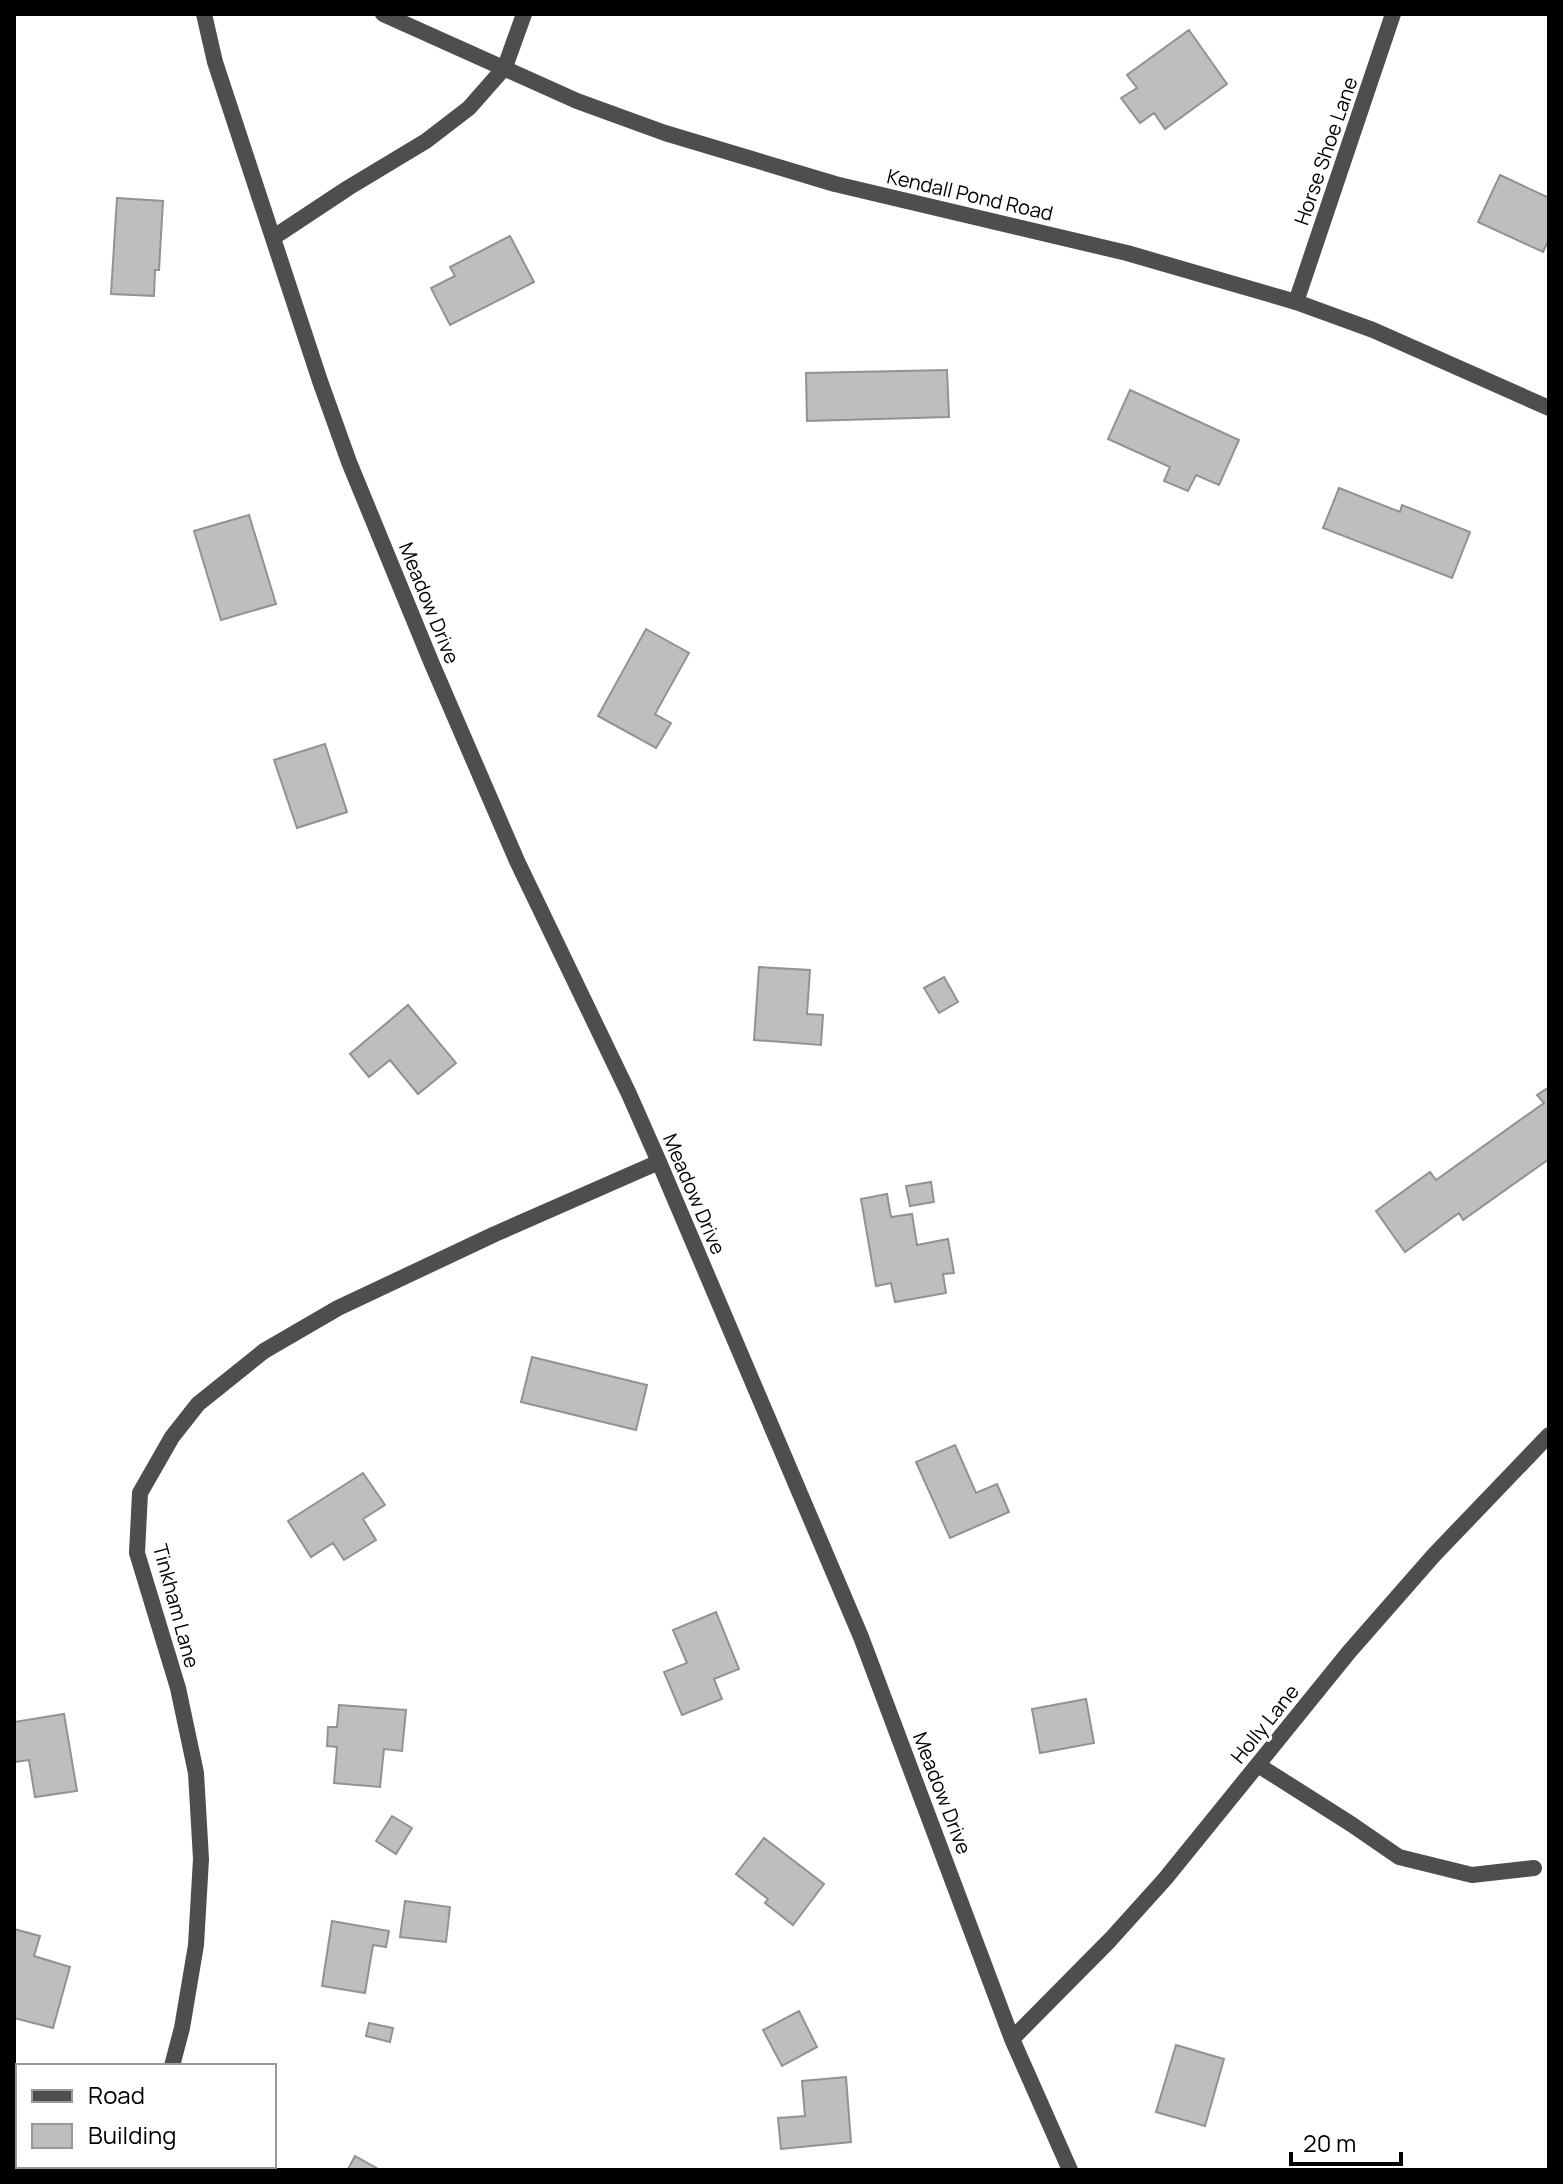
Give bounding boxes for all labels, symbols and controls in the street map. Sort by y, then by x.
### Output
street label: Horse Shoe Lane [1288,73,1364,229]
street label: Kendall Pond Road [885,162,1056,227]
street label: Meadow Drive [393,538,466,668]
street label: Meadow Drive [657,1129,732,1258]
street label: Tinkham Lane [147,1541,206,1671]
street label: Holly Lane [1224,1679,1305,1769]
street label: Meadow Drive [907,1728,978,1858]
legend [16,2064,276,2168]
text: Road [88,2078,145,2111]
scale bar [1291,2116,1401,2166]
text: Building [88,2118,176,2151]
text: 20 m [1303,2126,1356,2159]

